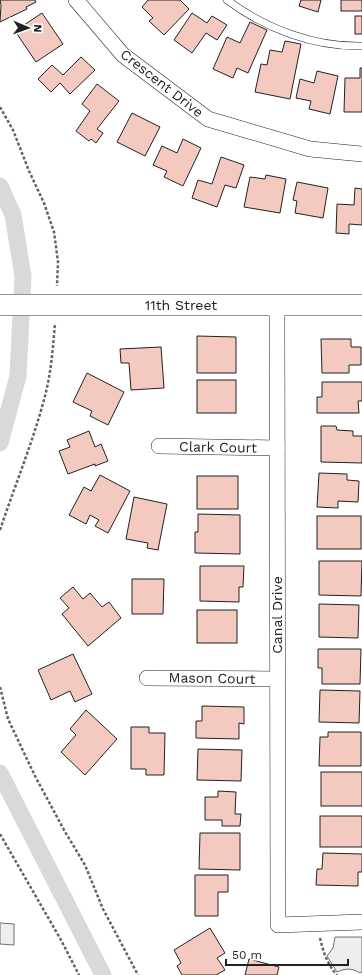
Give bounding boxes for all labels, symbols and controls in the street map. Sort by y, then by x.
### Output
north arrow [8,8,48,48]
text: N [31,24,44,33]
street label: Crescent Drive [117,46,207,120]
street label: 11th Street [145,297,217,313]
street label: Clark Court [179,438,257,456]
street label: Canal Drive [269,576,285,654]
street label: Mason Court [168,669,256,687]
scale bar [226,941,348,967]
text: 50 m [232,948,262,962]

